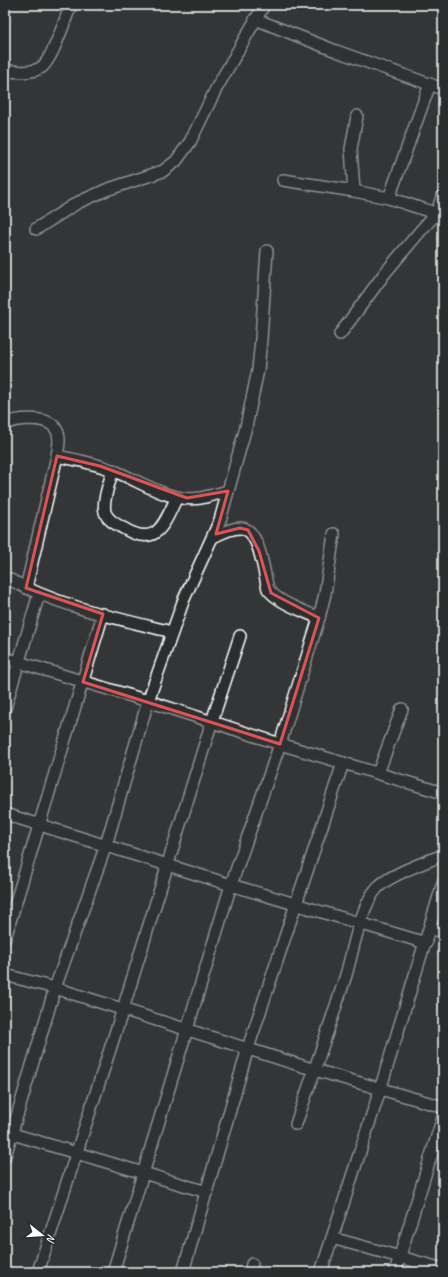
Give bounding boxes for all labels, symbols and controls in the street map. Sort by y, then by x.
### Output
north arrow [22,1215,62,1255]
text: N [43,1233,59,1245]

